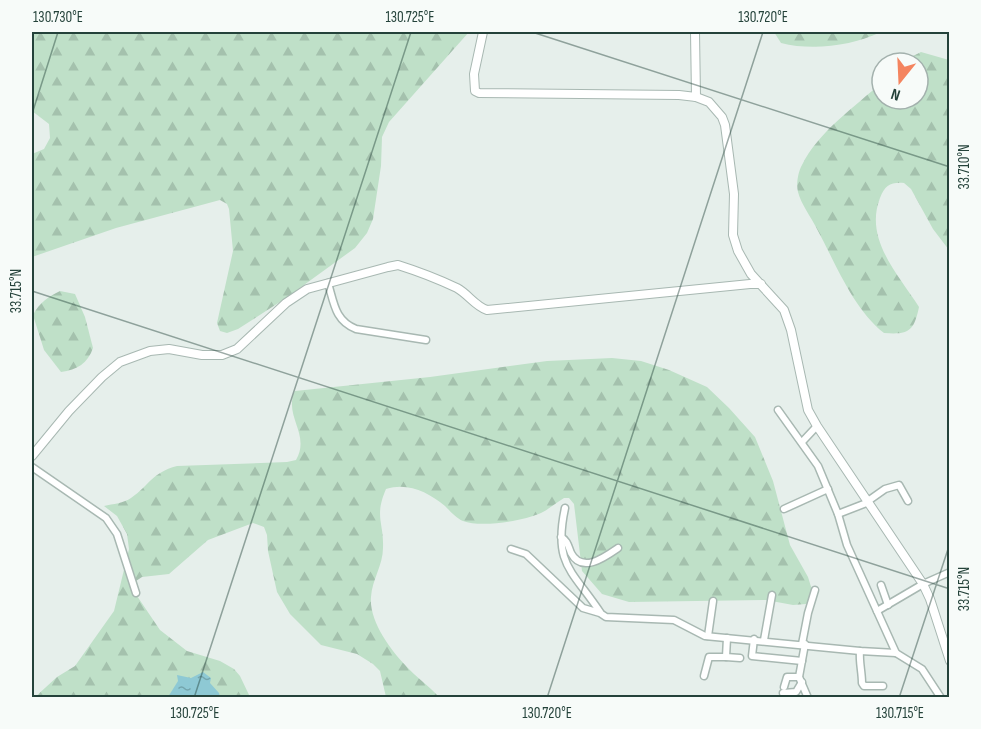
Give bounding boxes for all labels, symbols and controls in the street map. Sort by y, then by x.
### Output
text: 130.730°E [33,8,83,27]
text: 130.725°E [386,8,434,27]
text: 130.720°E [738,8,788,27]
north arrow [870,51,930,111]
text: N [889,83,903,104]
text: 33.710°N [955,144,974,190]
text: 33.715°N [7,269,26,313]
text: 33.715°N [955,567,974,611]
text: 130.725°E [171,704,219,723]
text: 130.720°E [522,704,572,723]
text: 130.715°E [876,704,924,723]

